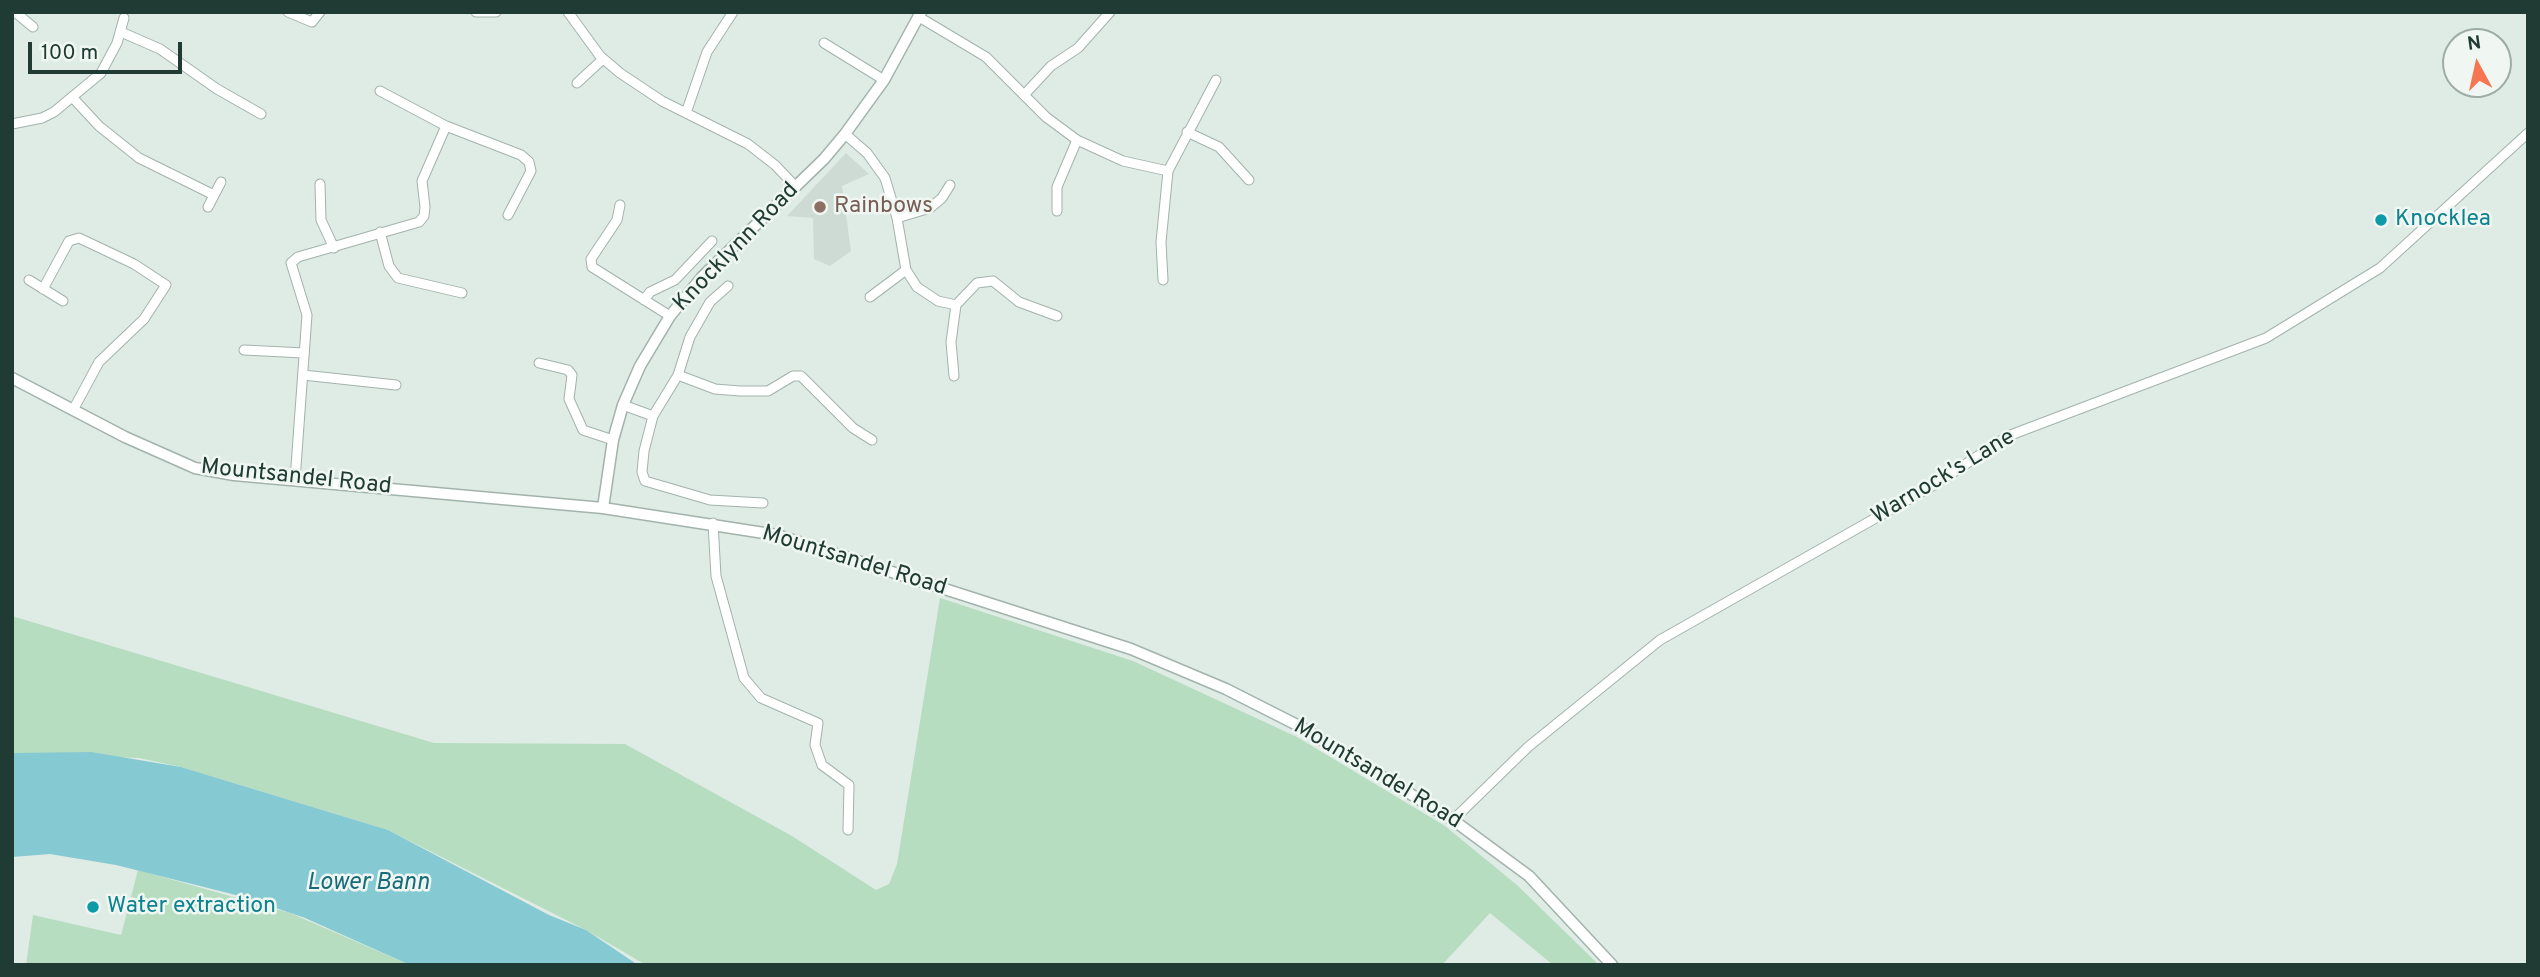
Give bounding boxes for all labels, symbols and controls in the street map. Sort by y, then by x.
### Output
scale bar [32,28,186,72]
north arrow [2442,28,2512,98]
text: N [2466,31,2483,57]
text: 100 m [41,40,98,67]
street label: Knocklynn Road [668,178,806,318]
place label: Rainbows [834,193,933,221]
marker: Rainbows [812,199,828,215]
place label: Knocklea [2395,206,2491,234]
marker: Knocklea [2373,212,2389,228]
street label: Warnock's Lane [1867,424,2021,532]
street label: Mountsandel Road [199,454,393,502]
street label: Mountsandel Road [758,521,950,603]
street label: Mountsandel Road [1288,714,1466,836]
water label: Lower Bann [307,870,429,898]
place label: Water extraction [107,893,276,921]
marker: Water extraction [85,899,101,915]

